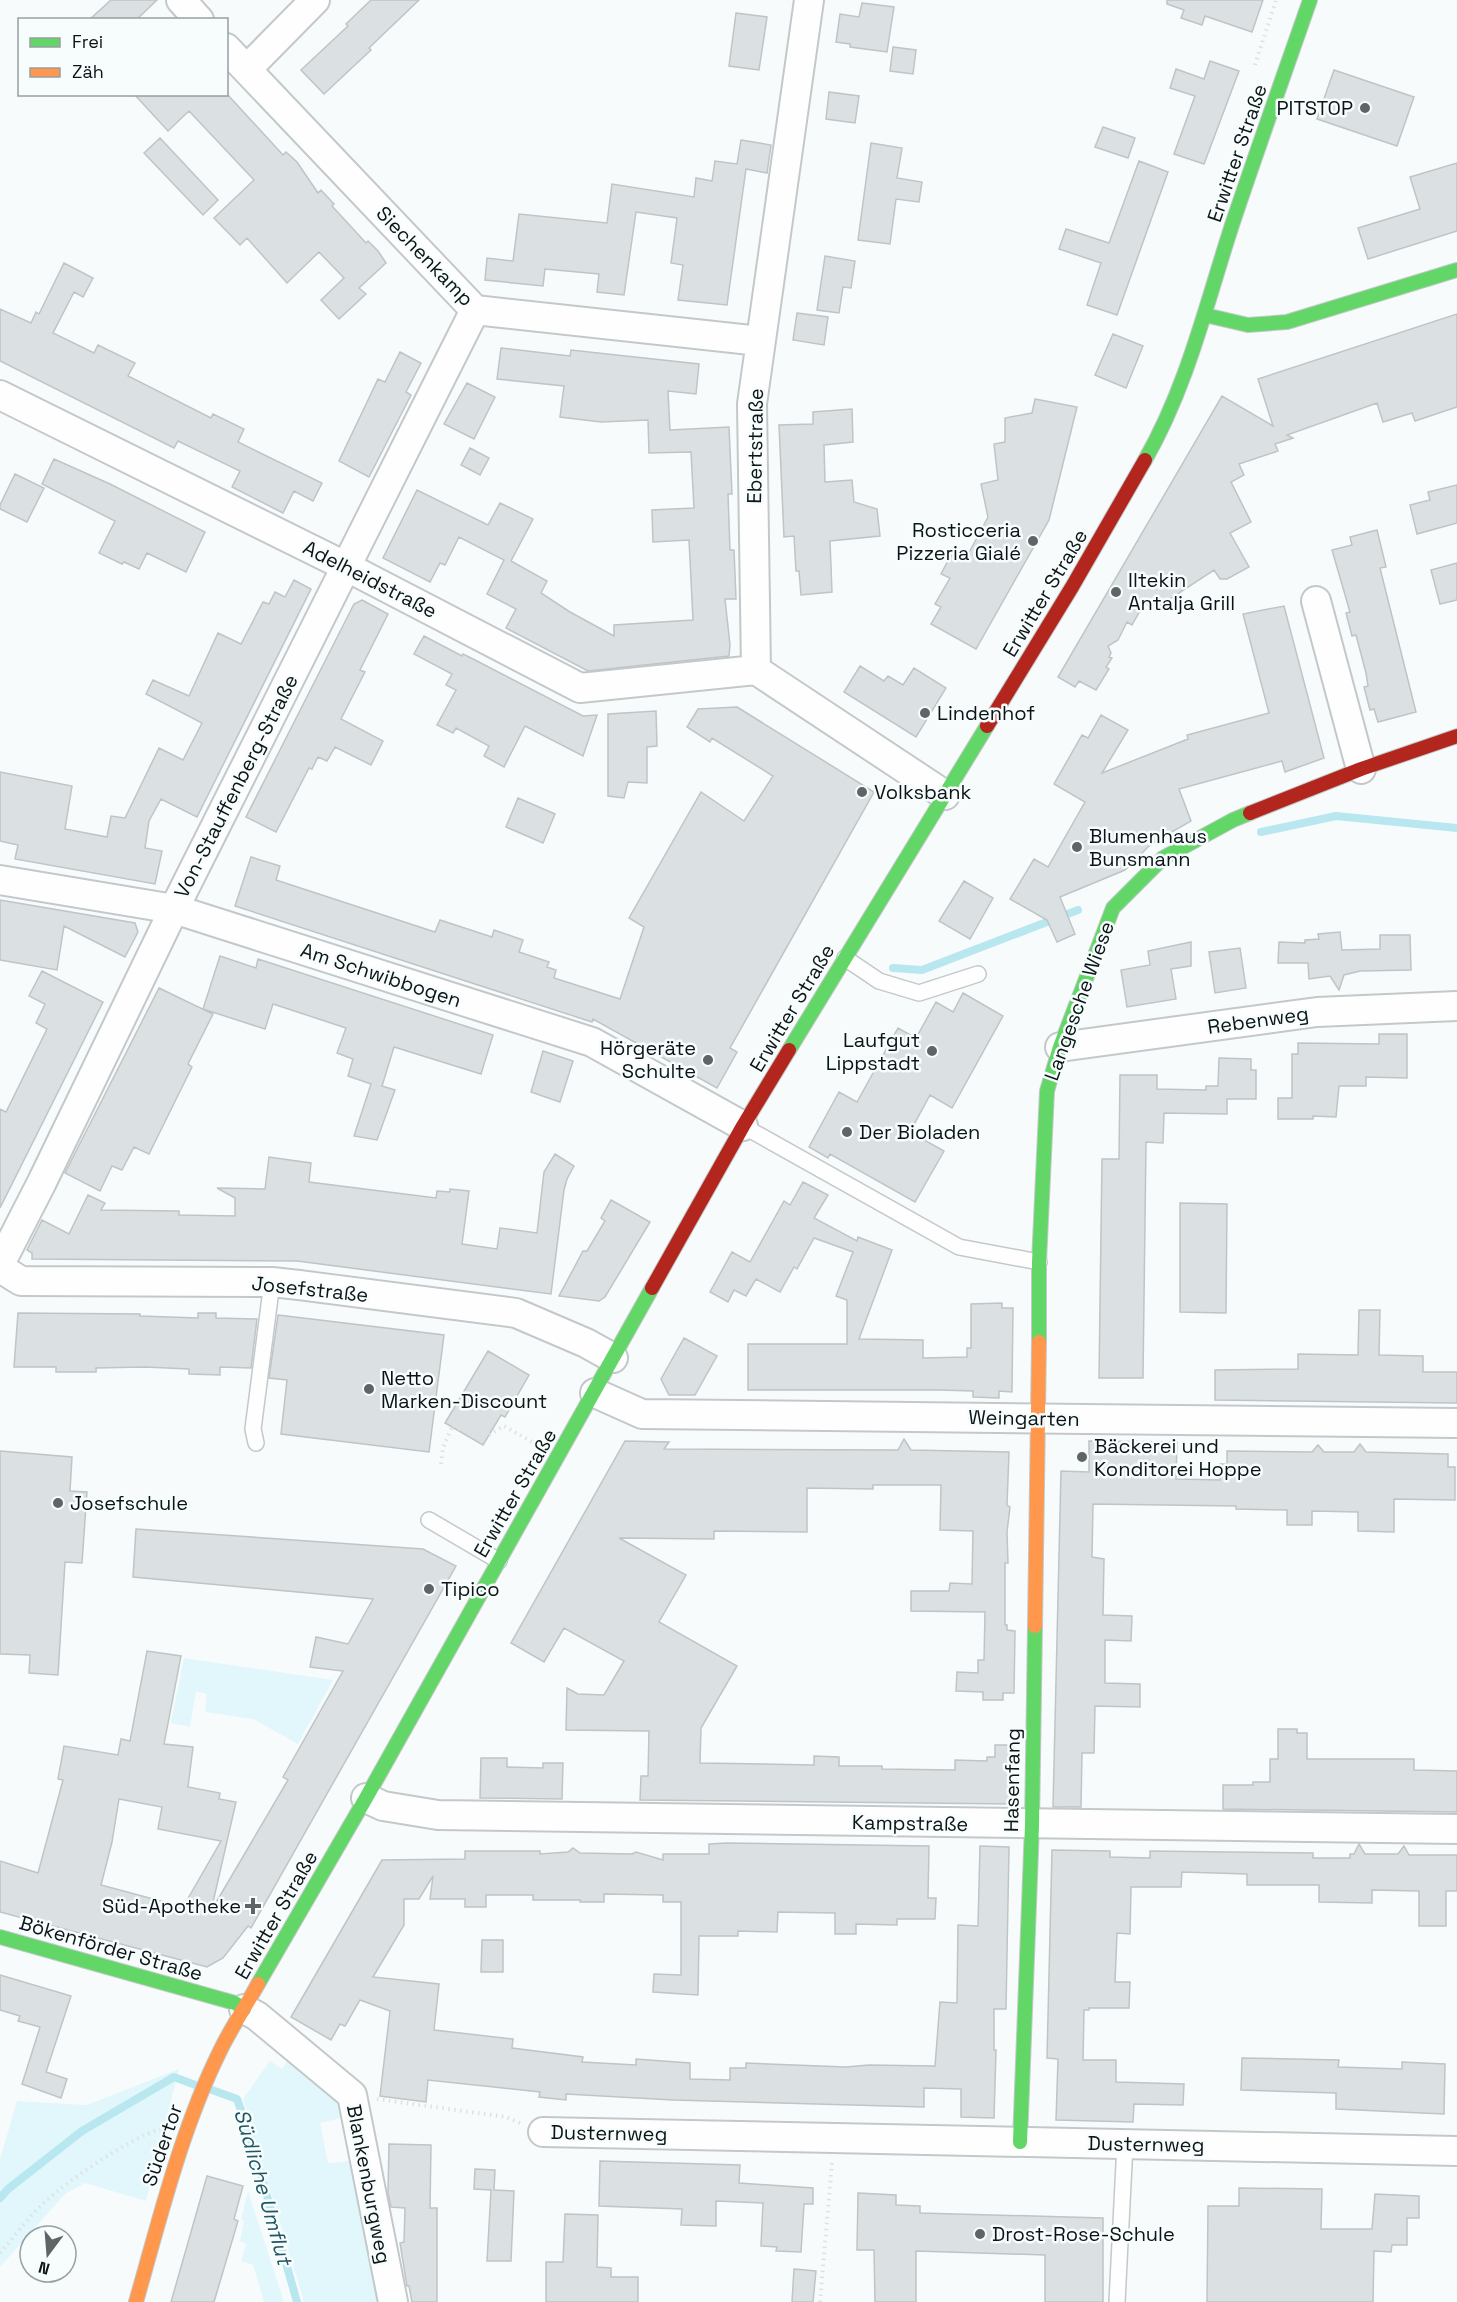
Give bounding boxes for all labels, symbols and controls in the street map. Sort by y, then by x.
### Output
legend [18,18,228,96]
text: Frei [72,30,103,53]
text: Zäh [72,60,104,83]
street label: Erwitter Straße [1201,80,1273,226]
place label: PITSTOP [1277,95,1353,121]
marker: PITSTOP [1358,101,1372,115]
street label: Siechenkamp [371,200,479,312]
street label: Ebertstraße [741,388,769,504]
place label: Rosticceria Pizzeria Gialé [896,517,1021,566]
street label: Erwitter Straße [997,524,1093,662]
street label: Adelheidstraße [299,534,441,624]
marker: Rosticceria Pizzeria Gialé [1026,534,1040,548]
place label: Iltekin Antalja Grill [1128,567,1235,616]
marker: Iltekin Antalja Grill [1109,585,1123,599]
street label: Von-Stauffenberg-Straße [168,670,304,902]
place label: Lindenhof [937,700,1035,726]
marker: Lindenhof [918,706,932,720]
place label: Volksbank [874,779,972,805]
marker: Volksbank [855,785,869,799]
place label: Blumenhaus Bunsmann [1089,823,1207,872]
marker: Blumenhaus Bunsmann [1070,840,1084,854]
street label: Langesche Wiese [1038,918,1120,1084]
street label: Am Schwibbogen [297,937,465,1013]
street label: Erwitter Straße [744,939,840,1077]
street label: Rebenweg [1206,1000,1310,1040]
place label: Laufgut Lippstadt [826,1027,920,1076]
place label: Hörgeräte Schulte [600,1035,696,1084]
marker: Laufgut Lippstadt [925,1044,939,1058]
marker: Hörgeräte Schulte [701,1053,715,1067]
place label: Der Bioladen [859,1119,980,1145]
marker: Der Bioladen [840,1125,854,1139]
street label: Josefstraße [250,1270,370,1308]
place label: Netto Marken-Discount [381,1365,547,1414]
marker: Netto Marken-Discount [362,1382,376,1396]
street label: Weingarten [968,1404,1080,1432]
street label: Erwitter Straße [468,1424,562,1562]
place label: Bäckerei und Konditorei Hoppe [1094,1433,1262,1482]
marker: Bäckerei und Konditorei Hoppe [1075,1450,1089,1464]
place label: Josefschule [70,1490,188,1516]
marker: Josefschule [51,1496,65,1510]
place label: Tipico [441,1576,500,1602]
marker: Tipico [422,1582,436,1596]
street label: Hasenfang [998,1728,1026,1832]
street label: Kampstraße [852,1809,968,1837]
street label: Erwitter Straße [229,1846,323,1984]
place label: Süd-Apotheke [102,1893,241,1919]
marker: Süd-Apotheke [246,1899,260,1913]
street label: Bökenförder Straße [16,1909,206,1987]
street label: Südertor [136,2100,188,2190]
street label: Blankenburgweg [341,2102,397,2266]
water label: Südliche Umflut [228,2106,299,2270]
street label: Dusternweg [550,2119,668,2147]
street label: Dusternweg [1087,2130,1205,2158]
place label: Drost-Rose-Schule [992,2221,1175,2247]
north arrow [18,2224,78,2284]
marker: Drost-Rose-Schule [973,2227,987,2241]
text: N [36,2256,52,2280]

